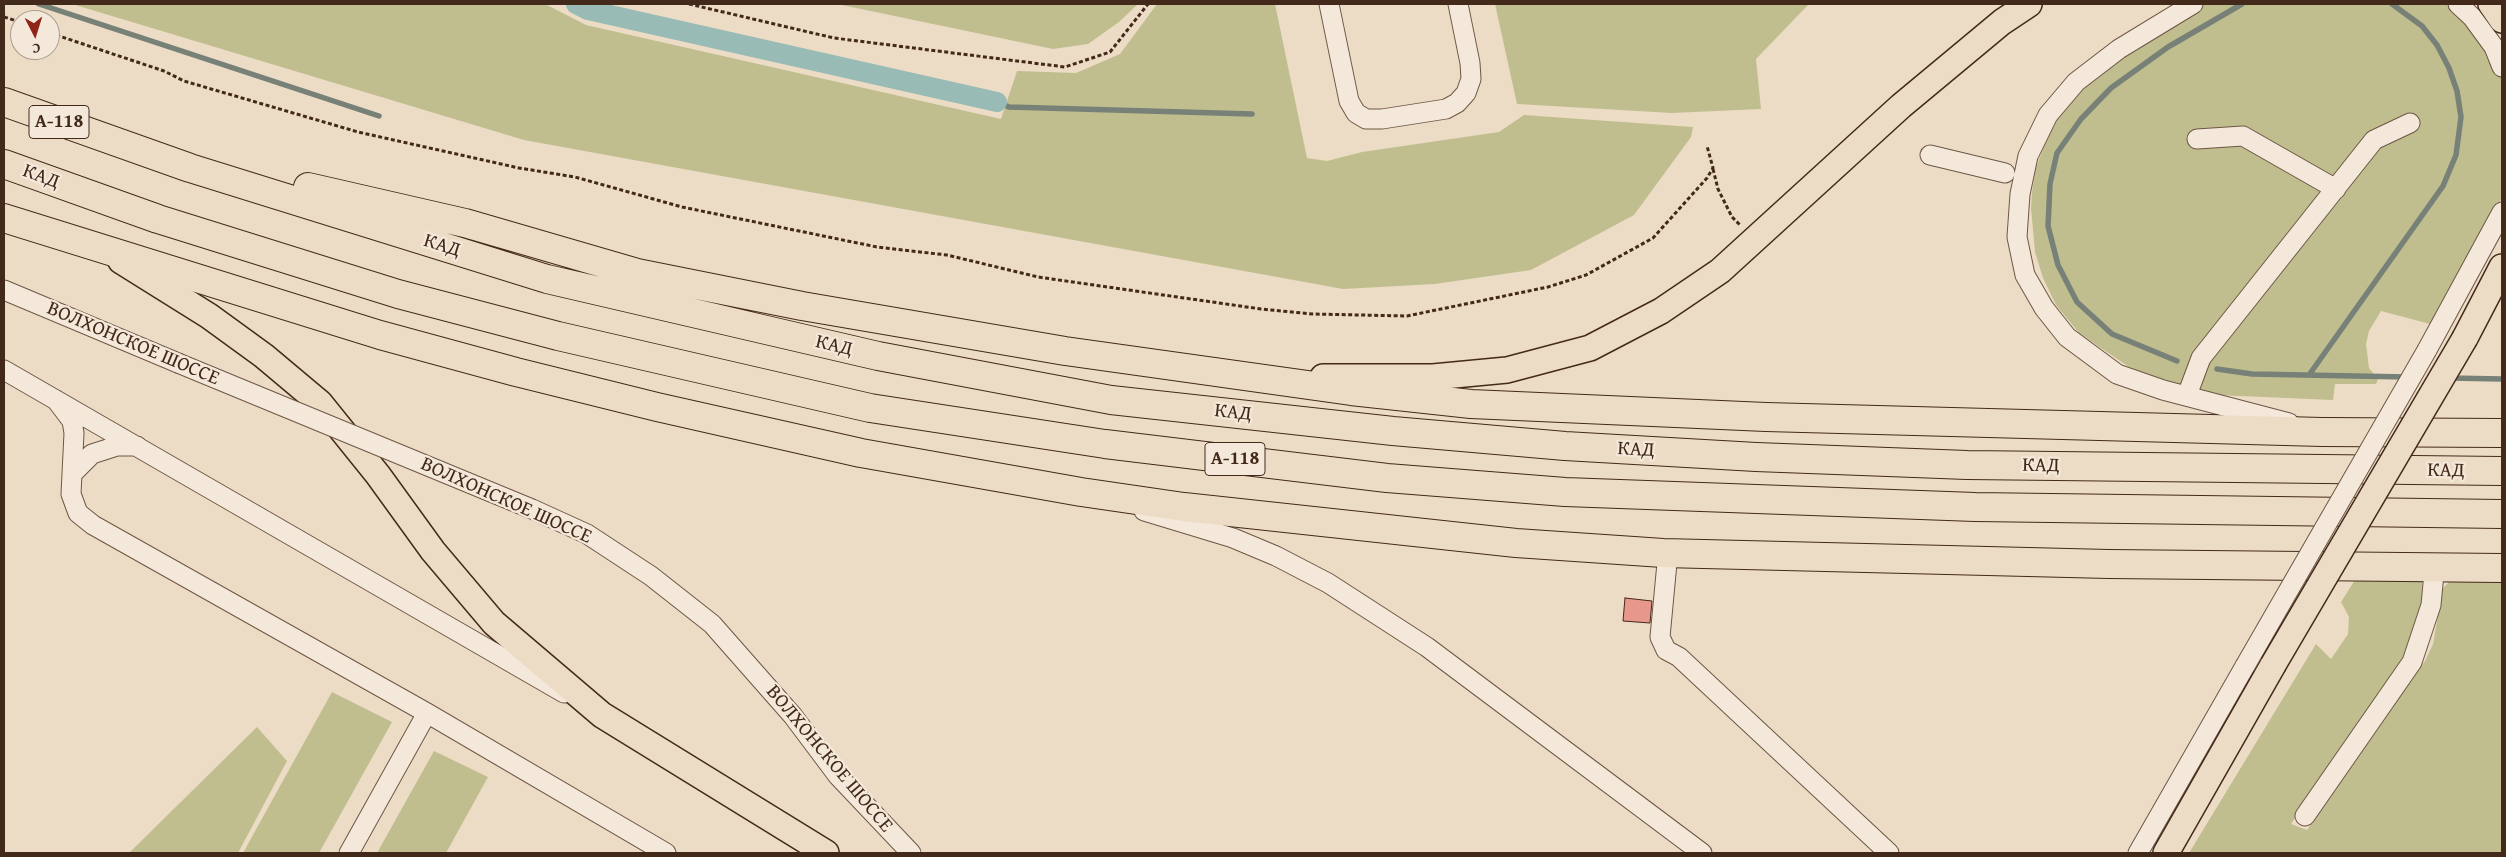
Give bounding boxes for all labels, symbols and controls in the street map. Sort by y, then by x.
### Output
north arrow [10,10,60,60]
text: С [31,39,41,59]
road number: А-118 [29,105,89,138]
street label: КАД [19,159,63,195]
street label: КАД [421,229,463,263]
street label: ВОЛХОНСКОЕ ШОССЕ [43,297,223,391]
street label: КАД [813,330,855,362]
street label: КАД [1213,399,1253,427]
street label: КАД [1617,437,1655,463]
road number: А-118 [1205,442,1265,476]
street label: ВОЛХОНСКОЕ ШОССЕ [417,453,595,549]
street label: КАД [2022,454,2060,478]
street label: КАД [2427,459,2465,483]
street label: ВОЛХОНСКОЕ ШОССЕ [760,681,898,837]

